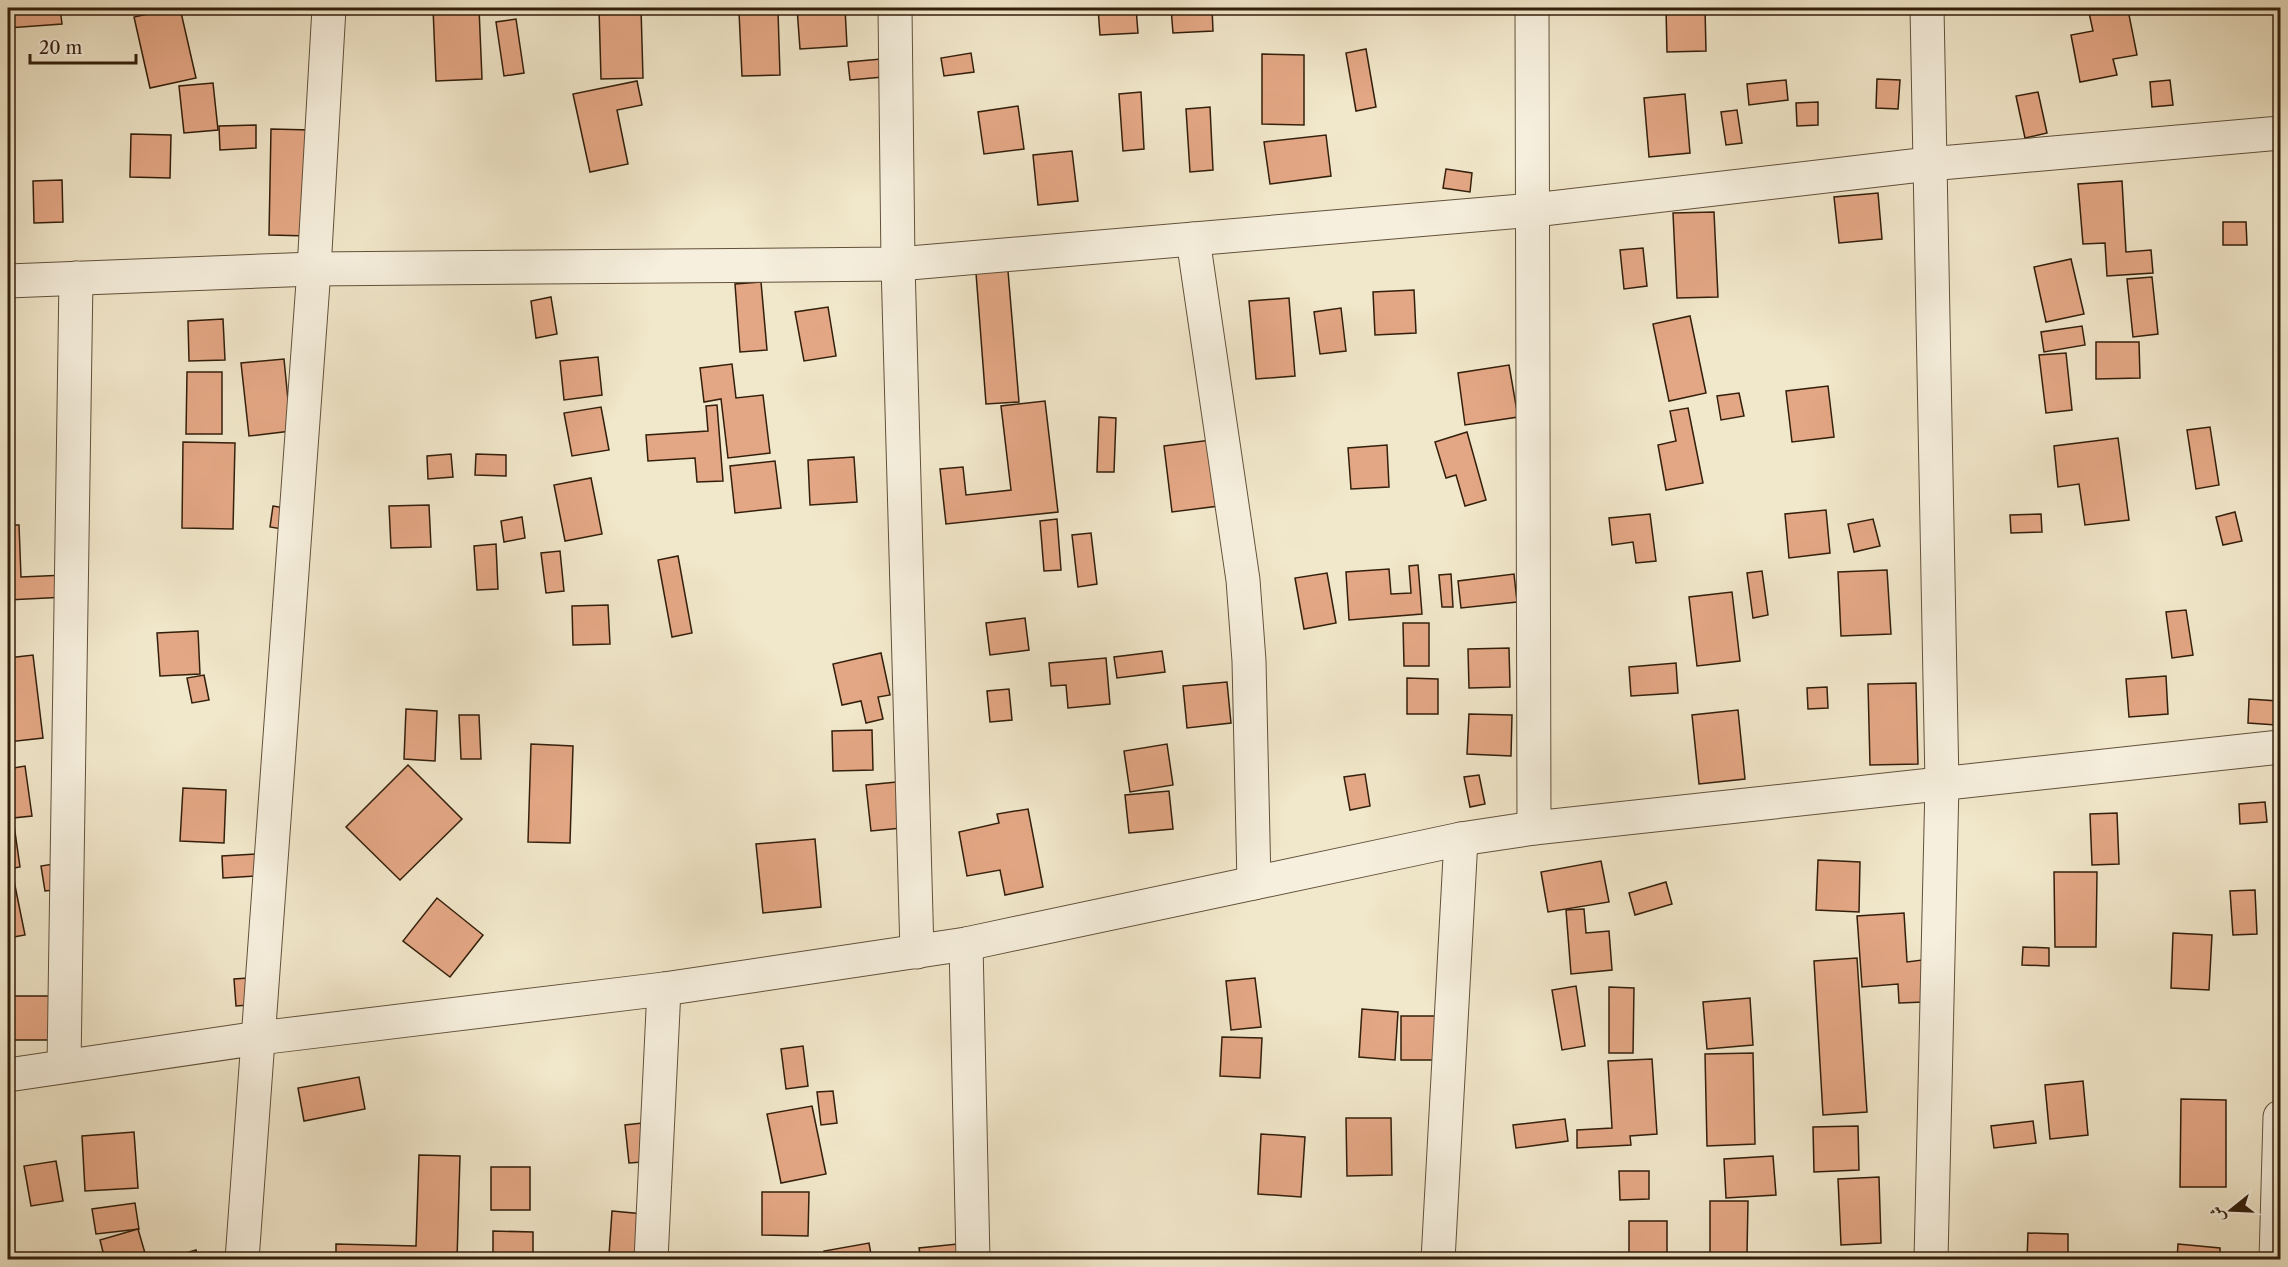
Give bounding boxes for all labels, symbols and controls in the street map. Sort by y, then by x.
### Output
scale bar [30,27,136,65]
text: 20 m [39,37,83,59]
north arrow [2201,1180,2261,1240]
text: ش [2205,1204,2229,1225]

